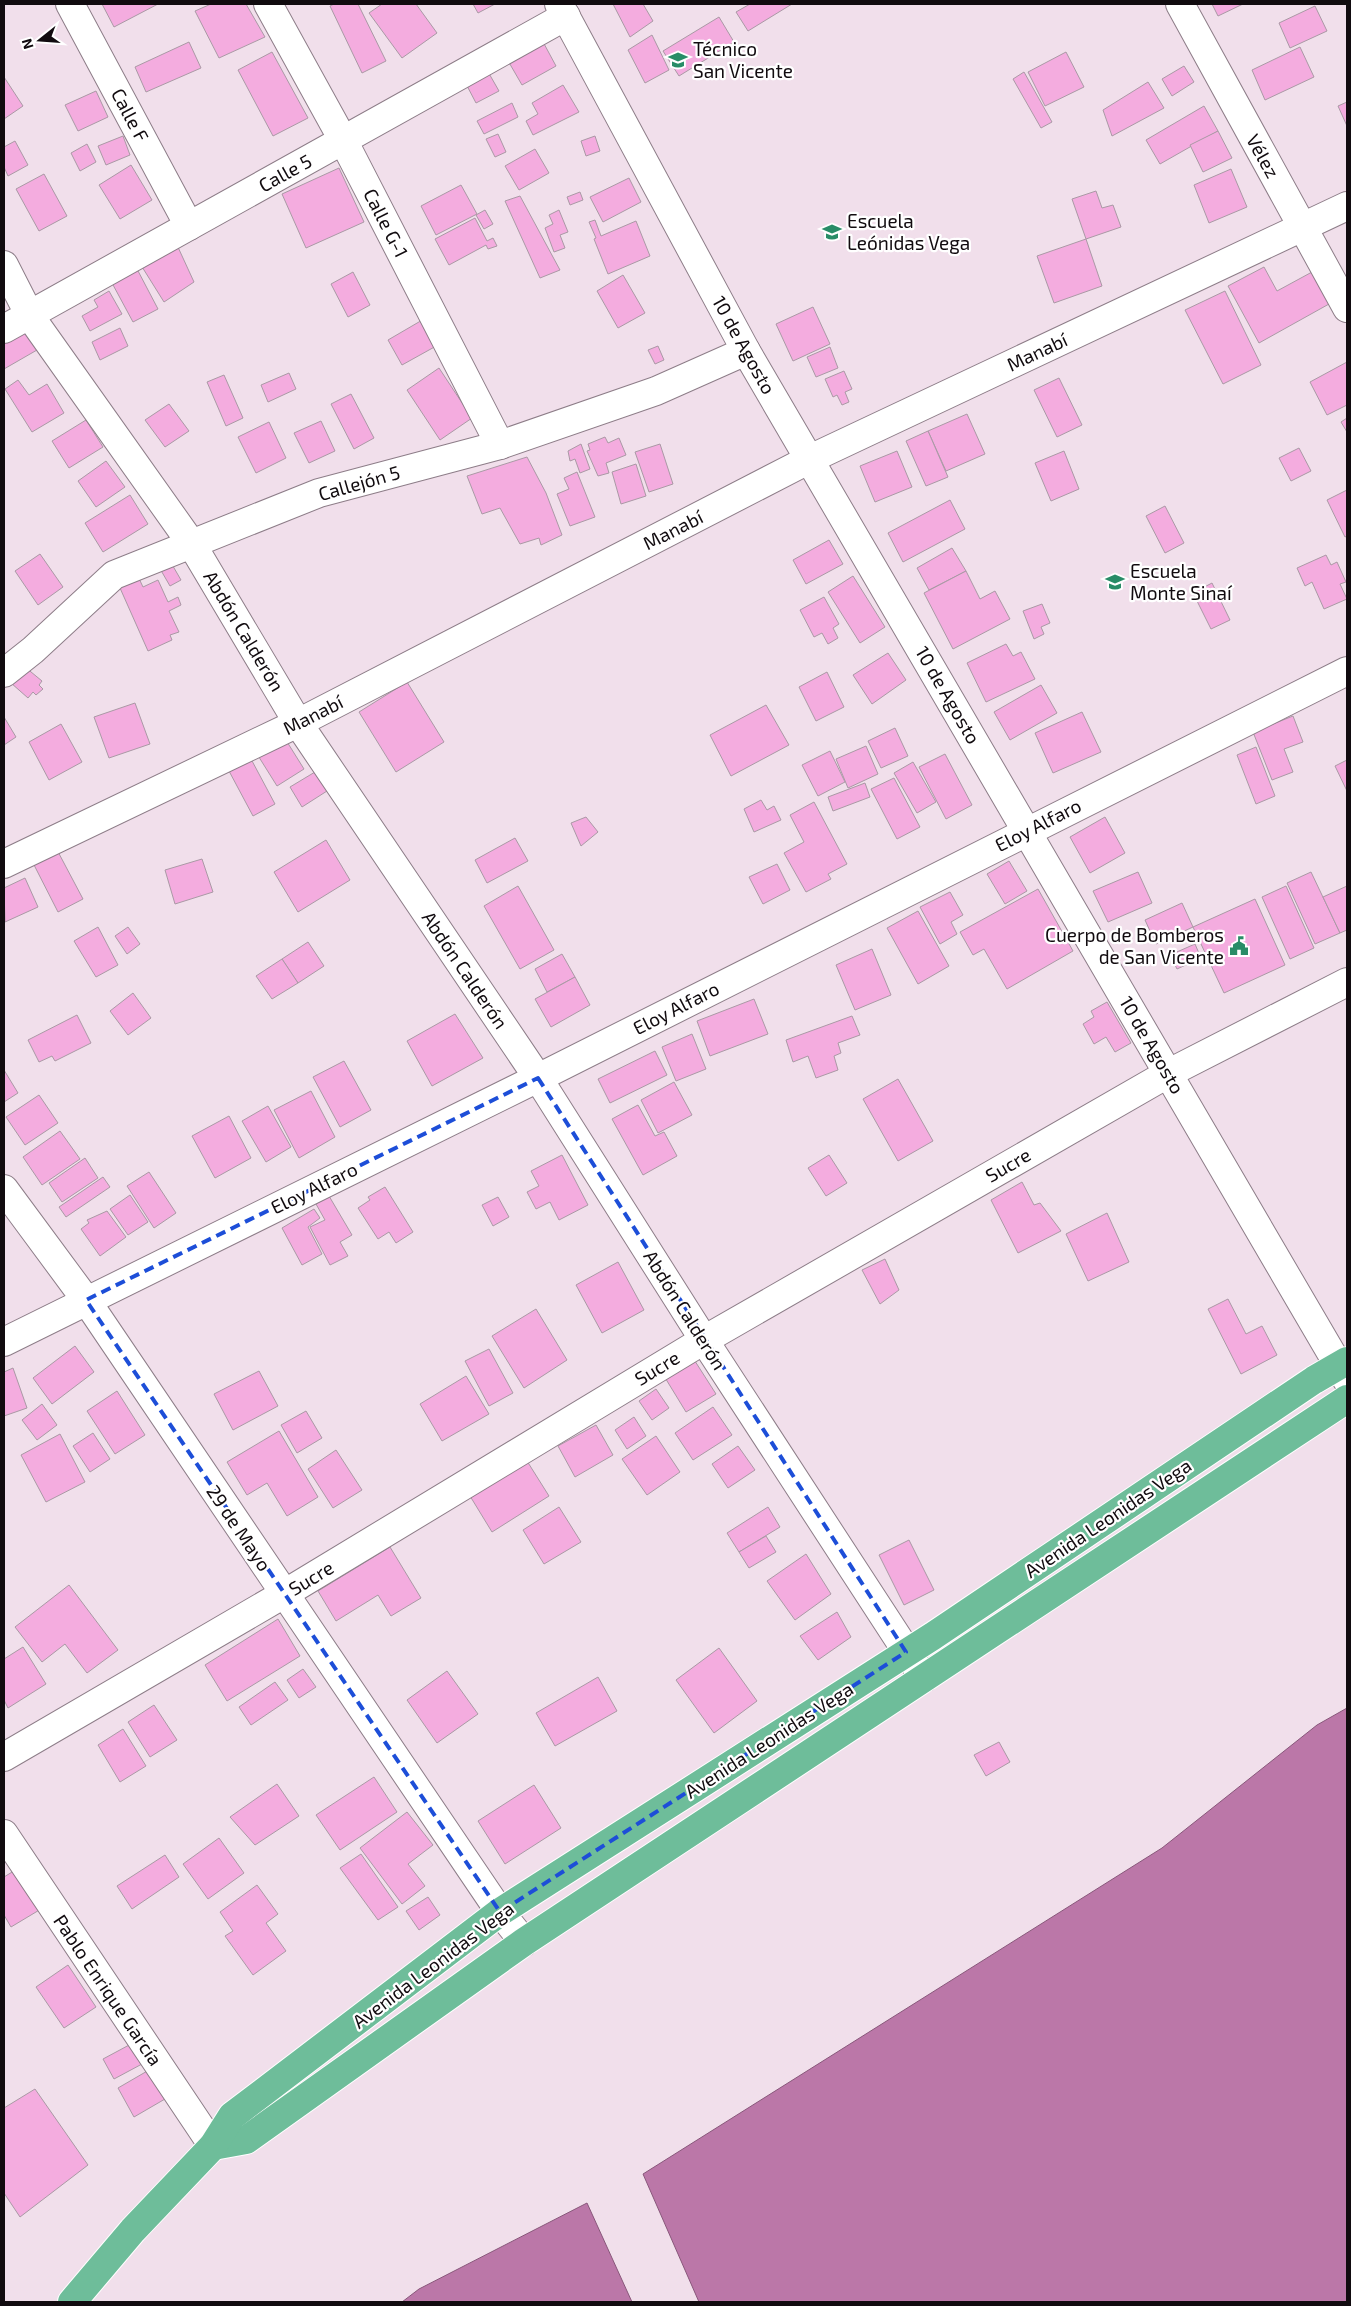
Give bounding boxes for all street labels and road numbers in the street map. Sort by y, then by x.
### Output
street label: Calle F [107,84,154,145]
street label: Vélez [1242,130,1285,182]
street label: Calle 5 [254,149,315,196]
street label: Calle G-1 [359,184,414,261]
street label: 10 de Agosto [708,292,781,398]
street label: Manabí [1003,327,1072,376]
street label: Callejón 5 [315,460,402,505]
street label: Manabí [639,504,708,554]
street label: Abdón Calderón [199,566,290,695]
street label: 10 de Agosto [911,642,986,748]
street label: Manabí [279,689,348,739]
street label: Eloy Alfaro [991,793,1085,856]
street label: Abdón Calderón [418,907,513,1033]
street label: Eloy Alfaro [629,976,723,1039]
street label: 10 de Agosto [1115,992,1190,1098]
street label: Sucre [981,1143,1034,1187]
street label: Eloy Alfaro [267,1157,361,1218]
street label: Abdón Calderón [639,1246,731,1374]
street label: Sucre [630,1345,683,1390]
street label: Avenida Leonidas Vega [1020,1453,1195,1582]
street label: 29 de Mayo [202,1480,277,1575]
street label: Sucre [284,1555,337,1600]
street label: Avenida Leonidas Vega [680,1677,857,1803]
street label: Avenida Leonidas Vega [347,1896,518,2033]
street label: Pablo Enrique García [49,1910,168,2070]

